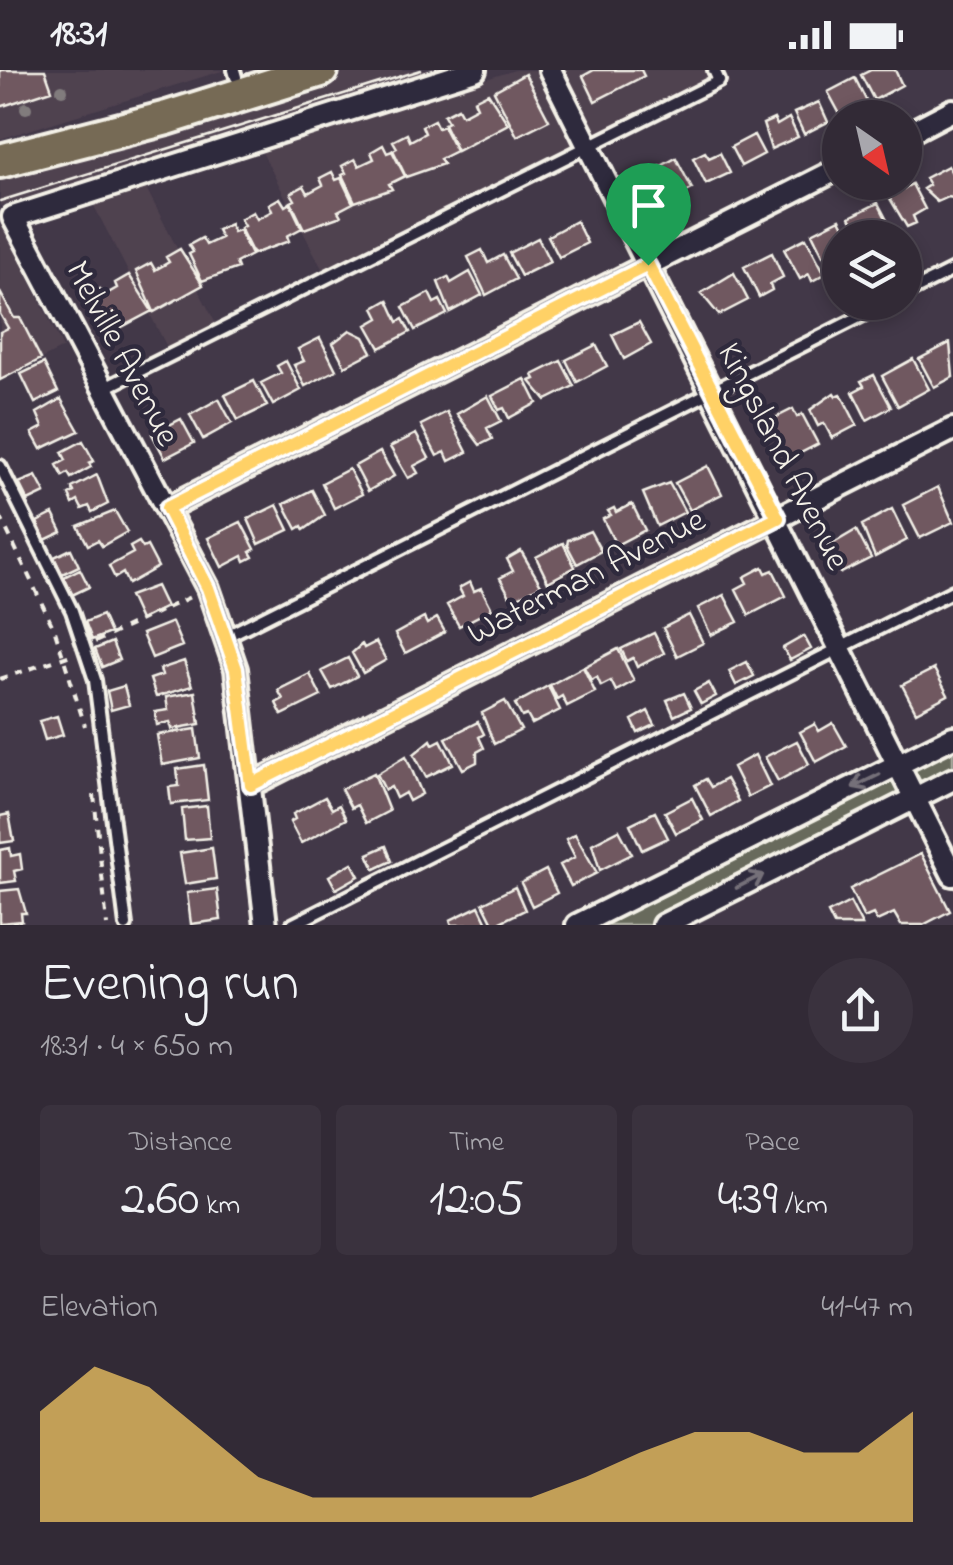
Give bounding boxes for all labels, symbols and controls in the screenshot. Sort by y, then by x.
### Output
text: 18:31 [50,7,107,63]
north arrow [822,100,922,200]
map controls [822,100,922,320]
pin [606,163,691,266]
icon: arrive [621,178,676,233]
button: layers [822,220,922,320]
street label: Melville Avenue [51,252,191,456]
street label: Kingsland Avenue [703,334,861,580]
street label: Waterman Avenue [459,496,715,660]
one-way arrow [852,772,881,791]
one-way arrow [734,871,764,890]
text: Evening run [40,946,299,1026]
button: share [808,958,913,1063]
text: 18:31 · 4 × 650 m [40,1024,233,1071]
text: Distance [129,1123,232,1164]
text: Time [449,1123,504,1164]
text: Pace [745,1123,800,1164]
text: 2.60 [121,1164,199,1237]
text: 12:05 [429,1164,524,1237]
text: 4:39 [717,1164,778,1237]
text: km [199,1186,240,1227]
text: /km [778,1186,828,1227]
text: Elevation [40,1285,158,1332]
text: 41–47 m [821,1285,913,1332]

